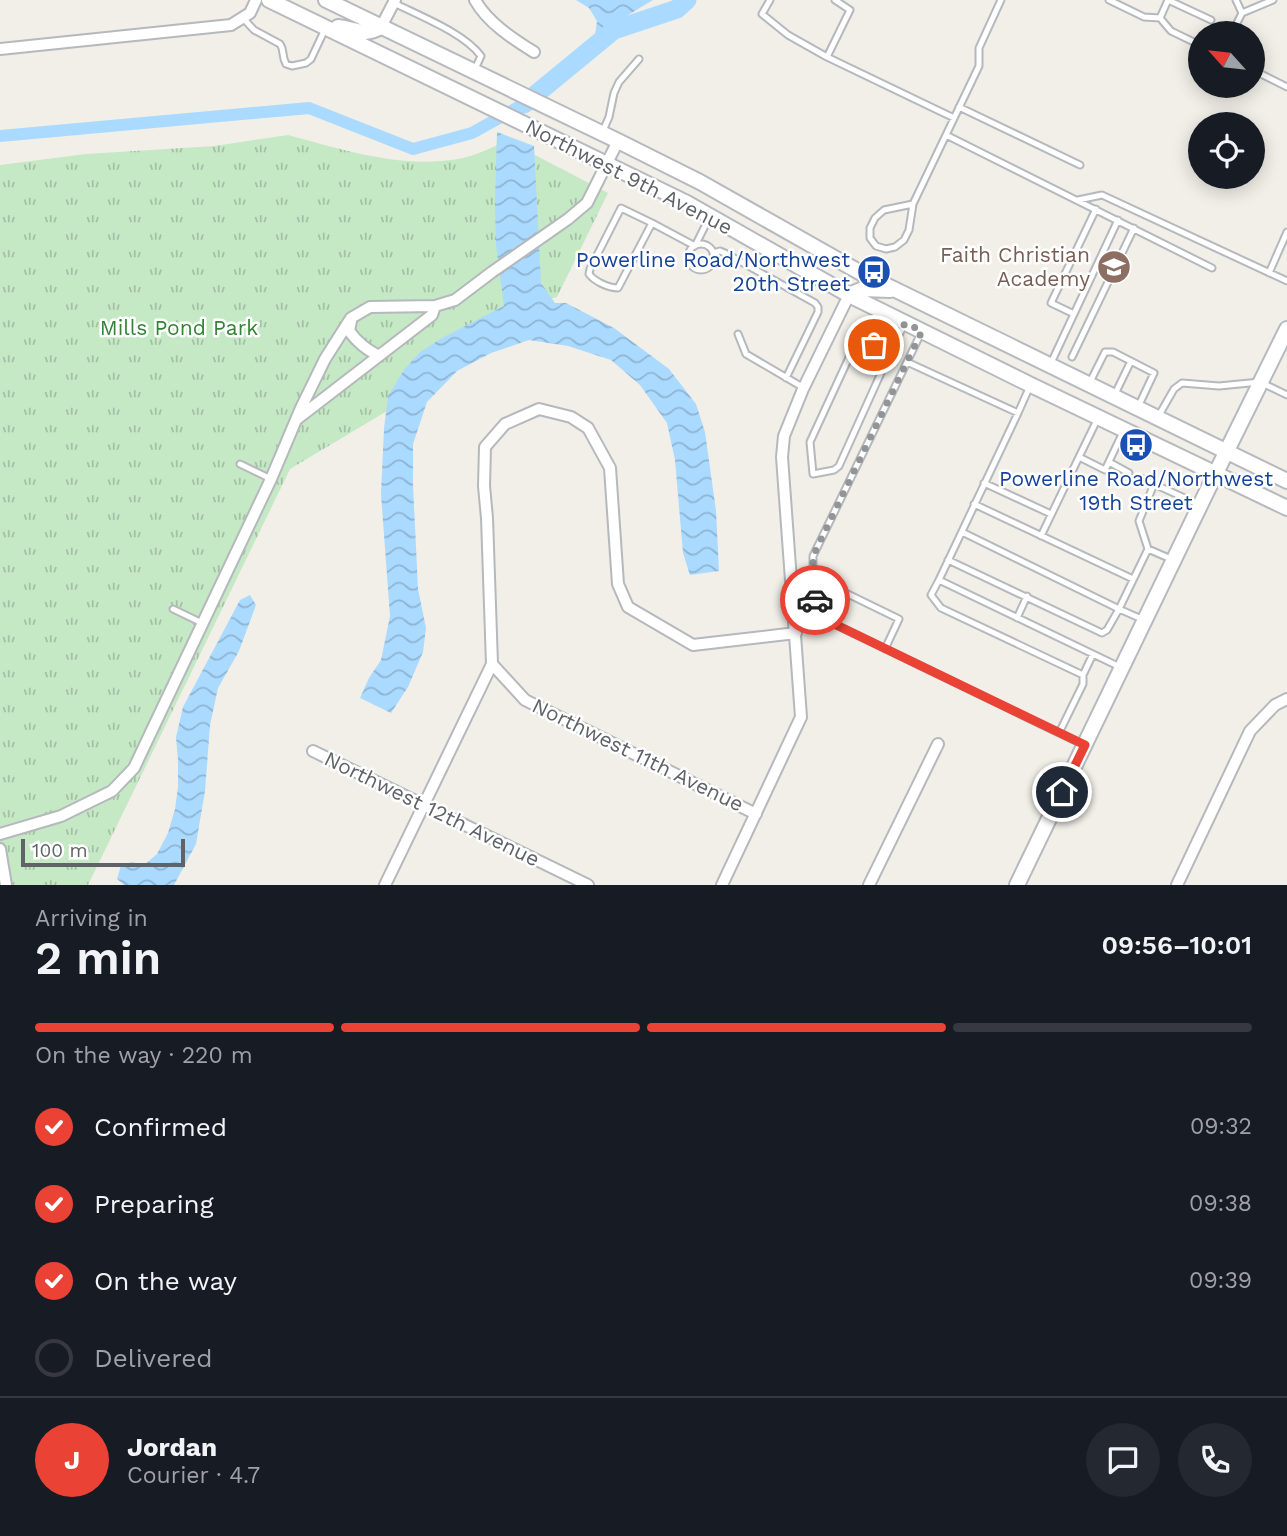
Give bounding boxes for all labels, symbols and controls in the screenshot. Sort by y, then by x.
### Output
north arrow [1188,21,1265,98]
map controls [1188,21,1265,189]
button: locate [1188,112,1265,189]
street label: Northwest 9th Avenue [521,113,737,240]
place label: Faith Christian Academy [940,242,1090,291]
place label: Powerline Road/Northwest 20th Street [576,247,850,296]
school or university icon: Faith Christian Academy [1095,248,1133,286]
bus stop icon: Powerline Road/Northwest 20th Street [855,253,893,291]
park label: Mills Pond Park [100,315,258,340]
pin [844,315,904,375]
icon: bag [855,326,893,364]
bus stop icon: Powerline Road/Northwest 19th Street [1117,426,1155,464]
place label: Powerline Road/Northwest 19th Street [999,466,1273,515]
courier [780,565,850,635]
icon: car [796,581,834,619]
street label: Northwest 11th Avenue [528,692,748,817]
street label: Northwest 12th Avenue [321,746,544,872]
pin [1032,762,1092,822]
icon: home [1043,773,1081,811]
scale bar [21,836,186,868]
text: 100 m [32,839,88,862]
text: Arriving in [35,905,148,932]
text: 09:56–10:01 [1101,930,1252,960]
text: 2 min [35,931,161,985]
text: On the way · 220 m [35,1042,253,1069]
icon: check [35,1108,73,1146]
text: Confirmed [94,1112,227,1142]
text: 09:32 [1190,1113,1252,1140]
icon: check [35,1185,73,1223]
text: Preparing [94,1189,214,1219]
text: 09:38 [1189,1190,1252,1217]
icon: check [35,1262,73,1300]
text: On the way [94,1266,237,1296]
text: 09:39 [1189,1267,1252,1294]
text: Delivered [94,1343,213,1373]
button: chat [1086,1423,1160,1497]
button: phone [1178,1423,1252,1497]
text: Jordan [127,1432,217,1462]
text: J [64,1445,80,1475]
text: Courier · 4.7 [127,1462,260,1489]

